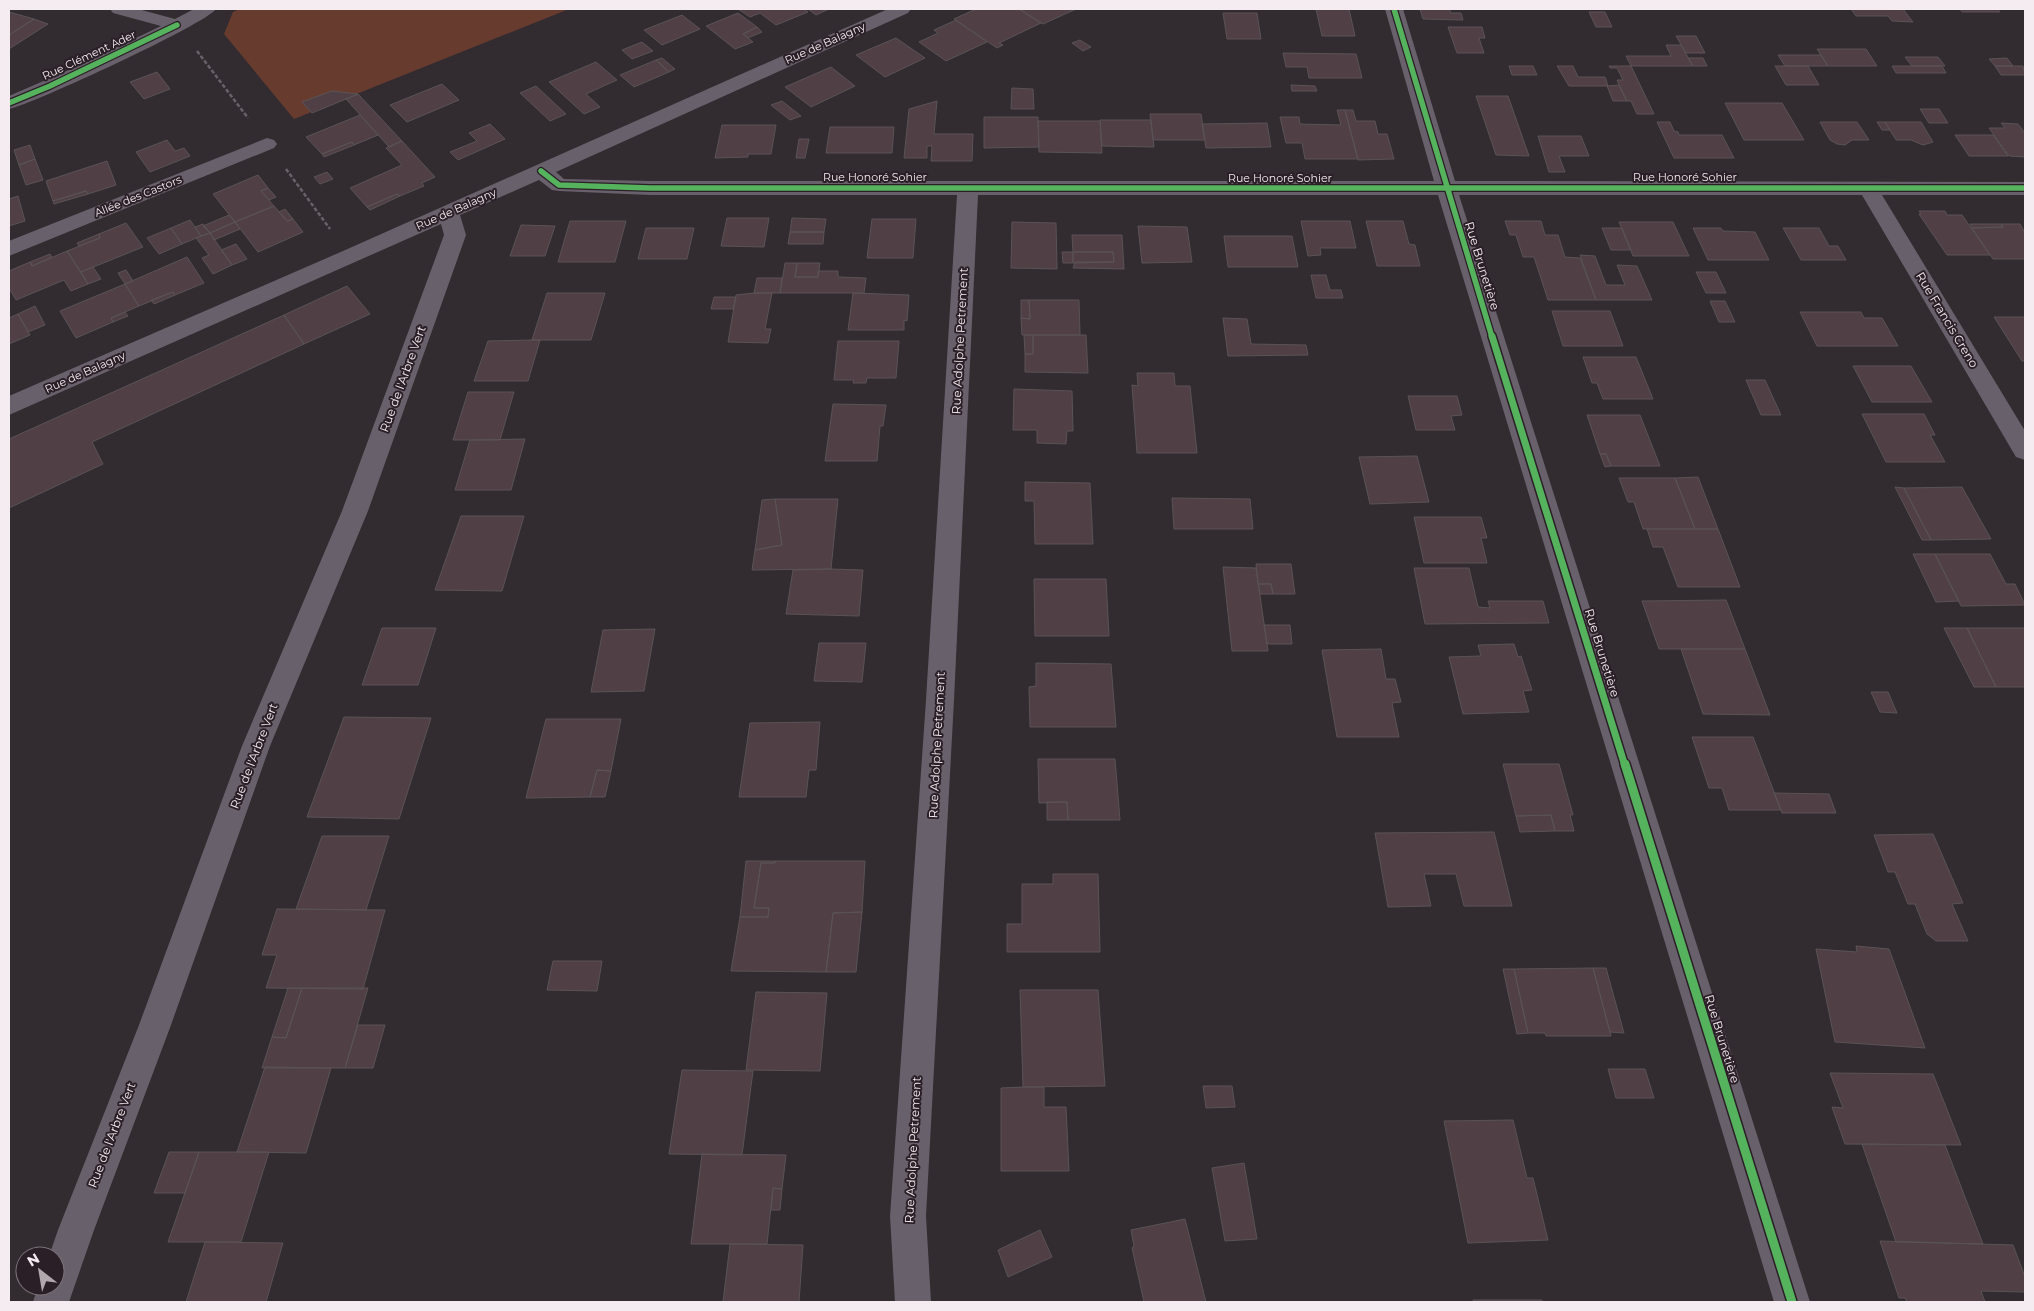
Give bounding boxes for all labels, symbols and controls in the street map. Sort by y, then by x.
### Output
street label: Rue de Balagny [782,19,868,67]
street label: Rue Clément Ader [40,27,138,83]
street label: Rue Honoré Sohier [823,170,927,184]
street label: Rue Honoré Sohier [1633,170,1737,184]
street label: Rue Honoré Sohier [1228,171,1332,185]
street label: Allée des Castors [92,172,184,220]
street label: Rue de Balagny [413,185,499,233]
street label: Rue Brunetière [1462,220,1503,312]
street label: Rue Adolphe Petrement [948,267,971,415]
street label: Rue Francis Creno [1913,269,1982,370]
street label: Rue de l'Arbre Vert [376,323,429,434]
street label: Rue de Balagny [42,348,128,396]
street label: Rue Brunetière [1582,607,1623,699]
street label: Rue Adolphe Petrement [925,671,948,819]
street label: Rue de l'Arbre Vert [226,701,281,811]
street label: Rue Brunetière [1702,993,1743,1085]
street label: Rue Adolphe Petrement [901,1076,924,1224]
street label: Rue de l'Arbre Vert [84,1080,139,1190]
north arrow [15,1246,65,1296]
text: N [24,1249,43,1270]

